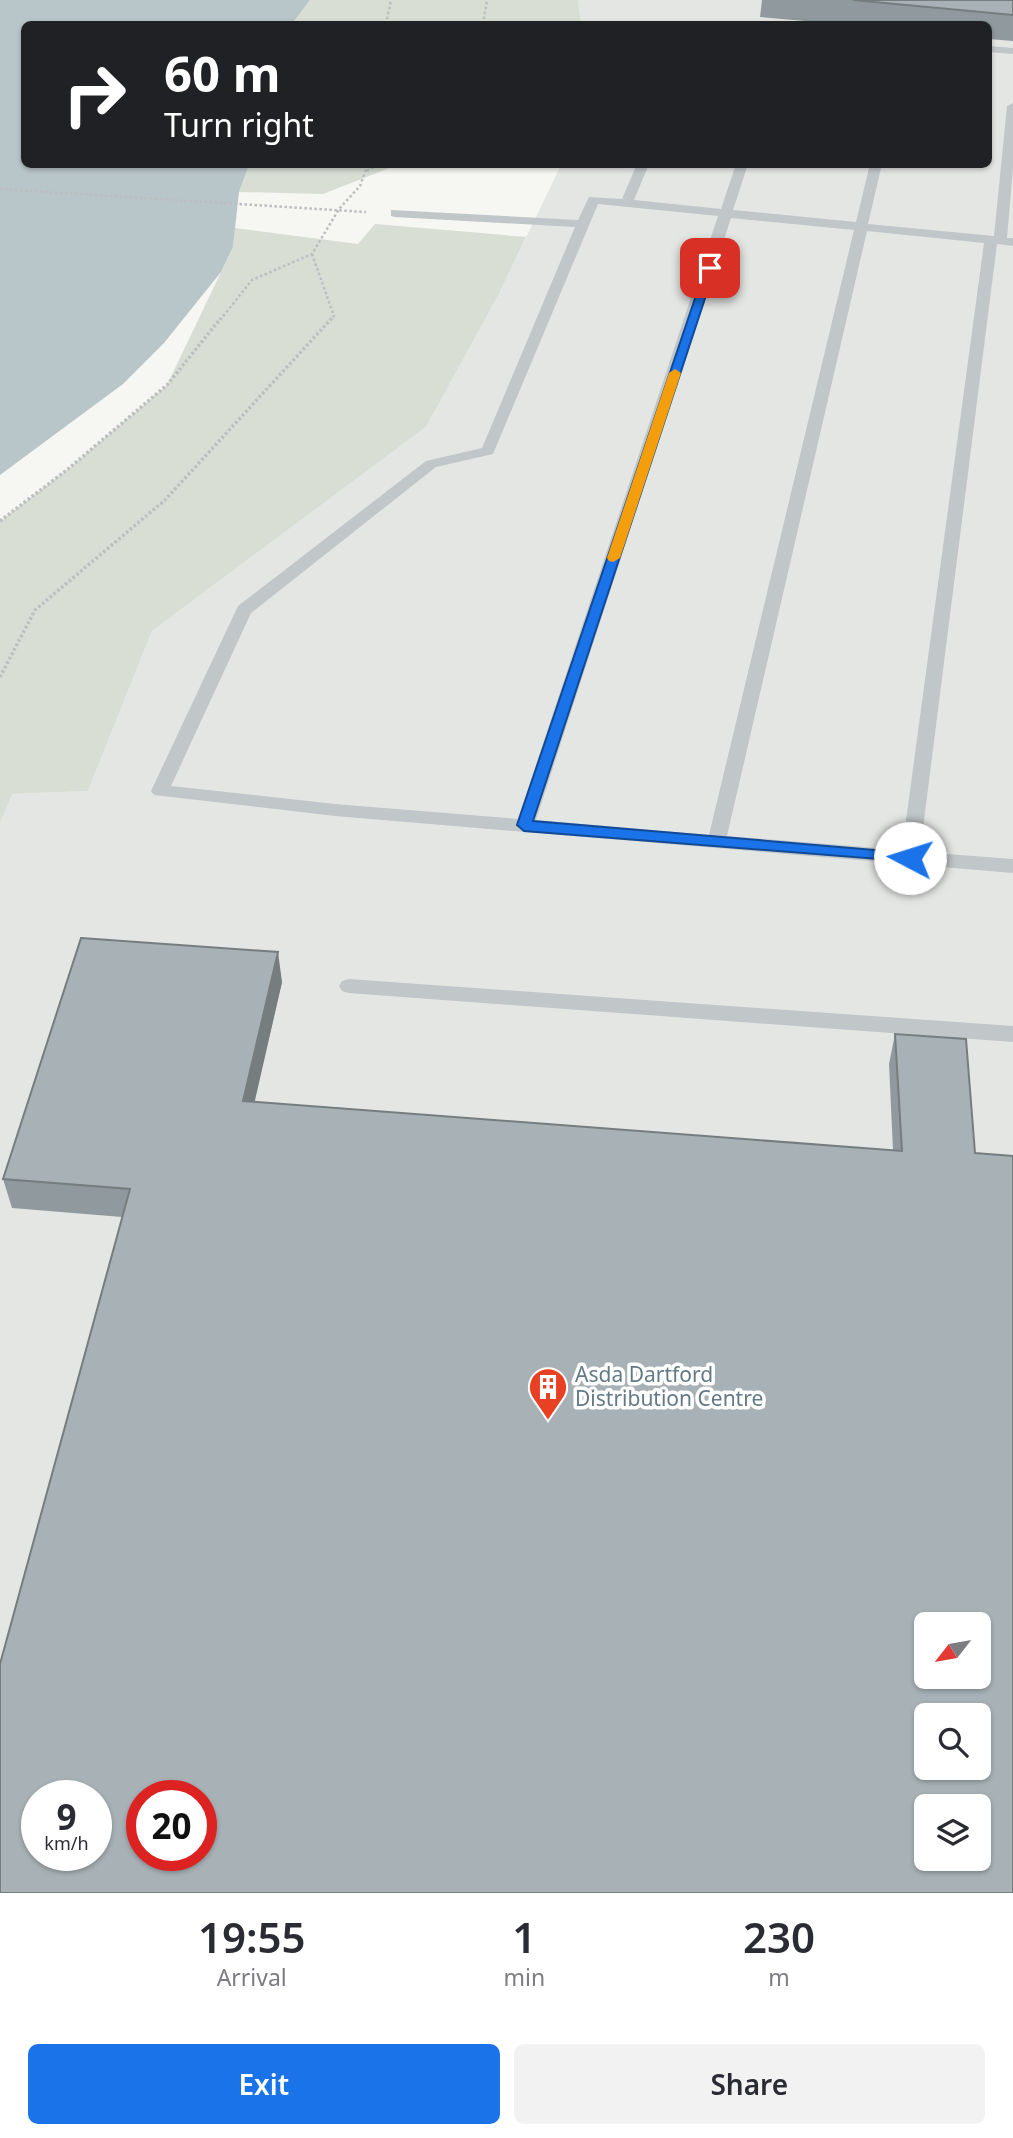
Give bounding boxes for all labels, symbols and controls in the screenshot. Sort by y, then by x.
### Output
text: 60 m [164,40,281,106]
icon: right [49,49,140,140]
text: Turn right [164,103,314,146]
pin [680,238,740,298]
icon: arrive [691,249,729,287]
position arrow [873,821,947,895]
place label: Asda Dartford Distribution Centre [575,1360,763,1412]
building icon: Asda Dartford Distribution Centre [527,1366,569,1421]
north arrow [914,1612,990,1689]
map controls [914,1612,991,1871]
button: search [914,1703,991,1780]
speed limit sign: 20 [126,1780,217,1871]
text: 9 [56,1793,77,1840]
button: layers [914,1794,991,1871]
text: km/h [44,1831,89,1855]
text: 19:55 [198,1908,306,1965]
text: 1 [512,1908,536,1965]
text: 230 [743,1908,815,1965]
text: Arrival [217,1961,287,1993]
text: min [503,1961,545,1993]
text: m [768,1961,790,1993]
button: Exit [28,2044,500,2124]
button: Share [514,2044,985,2124]

